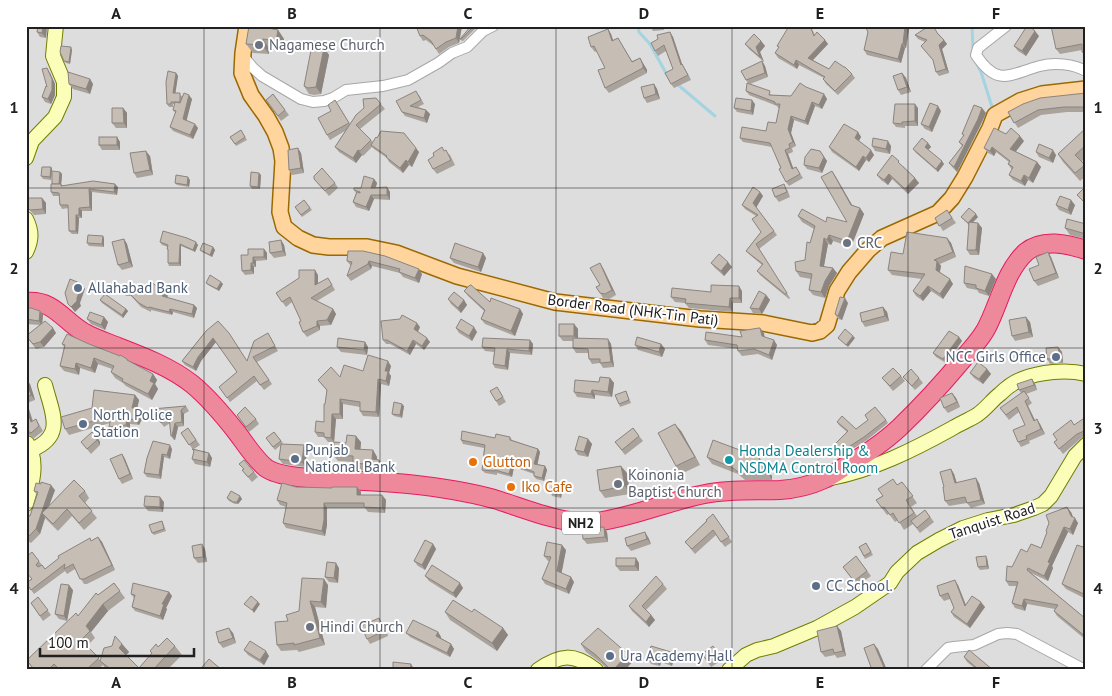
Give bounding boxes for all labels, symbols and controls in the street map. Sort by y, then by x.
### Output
text: A [111,3,121,23]
text: B [287,3,297,23]
text: C [464,3,473,23]
text: D [639,3,649,23]
text: E [816,3,824,23]
text: F [992,3,1000,23]
place label: Nagamese Church [269,35,385,54]
marker: Nagamese Church [253,39,265,51]
text: 1 [9,97,19,117]
text: 1 [1093,97,1103,117]
place label: CRC [857,233,882,252]
marker: CRC [841,237,853,249]
text: 2 [9,258,19,278]
text: 2 [1093,258,1103,278]
place label: Allahabad Bank [88,278,189,297]
marker: Allahabad Bank [72,282,84,294]
street label: Border Road (NHK-Tin Pati) [546,290,720,329]
place label: NCC Girls Office [946,347,1046,366]
marker: NCC Girls Office [1050,351,1062,363]
place label: North Police Station [93,405,172,441]
text: 3 [9,418,19,438]
marker: North Police Station [77,418,89,430]
text: 3 [1093,418,1103,438]
place label: Punjab National Bank [305,440,396,476]
place label: Honda Dealership & NSDMA Control Room [739,441,878,477]
place label: Glutton [483,452,531,471]
marker: Punjab National Bank [289,453,301,465]
marker: Honda Dealership & NSDMA Control Room [723,454,735,466]
marker: Glutton [467,456,479,468]
place label: Koinonia Baptist Church [628,465,722,501]
place label: Iko Cafe [521,477,572,496]
marker: Koinonia Baptist Church [612,478,624,490]
marker: Iko Cafe [505,481,517,493]
street label: Tanquist Road [946,498,1037,543]
road number: NH2 [562,512,600,534]
place label: CC School. [826,576,893,595]
text: 4 [9,578,19,598]
text: 4 [1093,578,1103,598]
marker: CC School. [810,580,822,592]
place label: Hindi Church [320,617,403,636]
marker: Hindi Church [304,621,316,633]
scale bar [40,626,194,658]
text: 100 m [48,633,89,652]
place label: Ura Academy Hall [620,646,734,665]
marker: Ura Academy Hall [604,650,616,662]
text: A [111,672,121,692]
text: B [287,672,297,692]
text: C [464,672,473,692]
text: D [639,672,649,692]
text: E [816,672,824,692]
text: F [992,672,1000,692]

